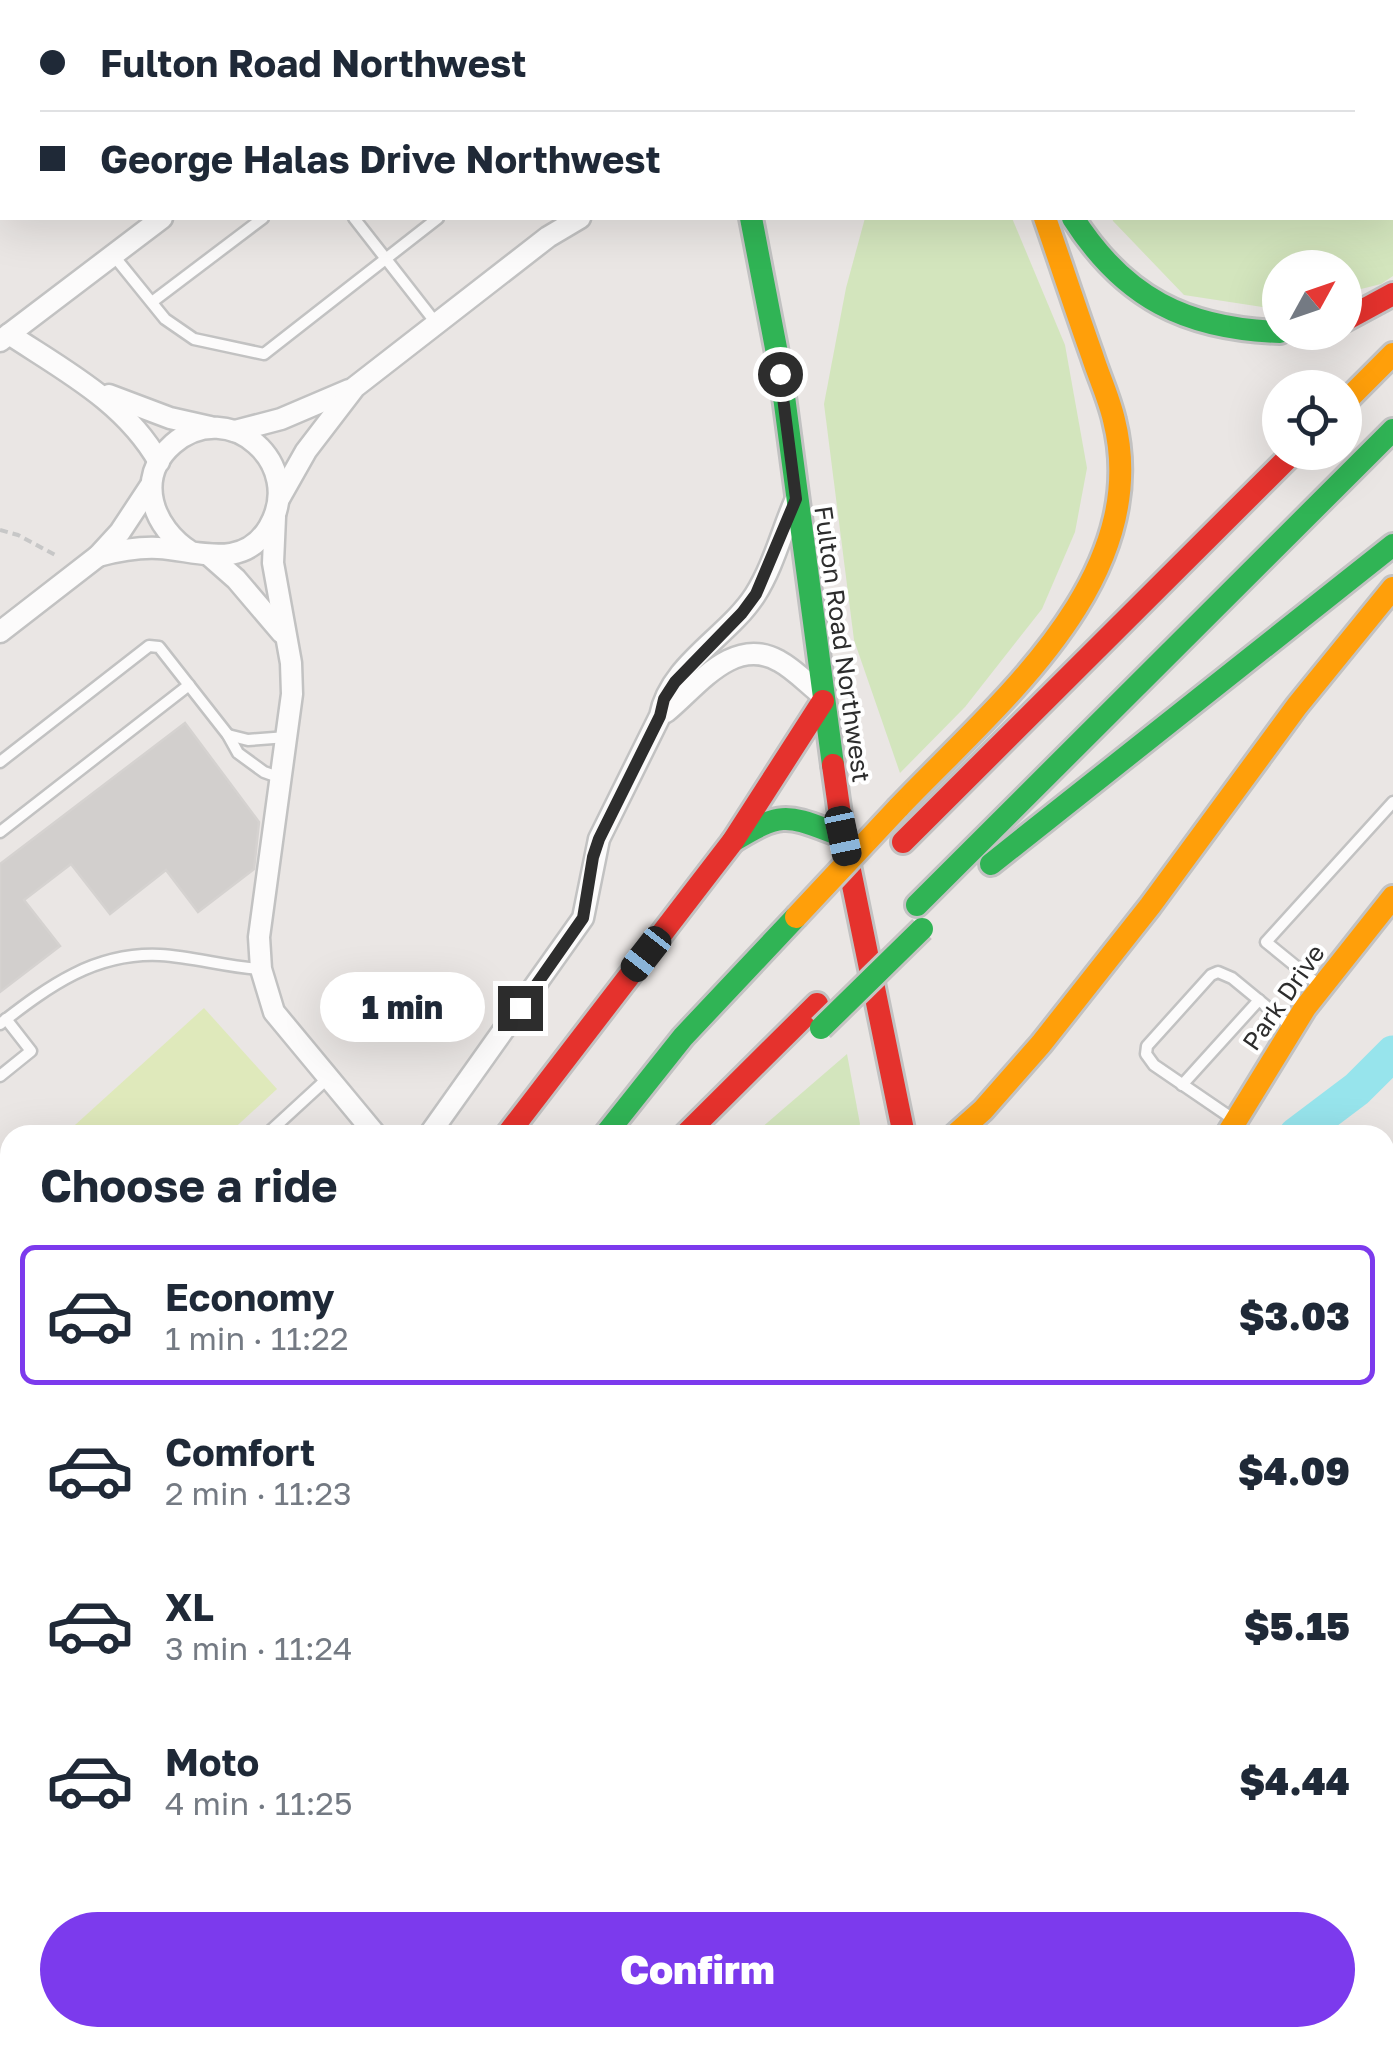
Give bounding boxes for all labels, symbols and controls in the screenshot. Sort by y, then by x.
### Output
text: Fulton Road Northwest [100,40,526,85]
text: George Halas Drive Northwest [100,136,661,181]
north arrow [1262,250,1362,350]
map controls [1262,250,1362,470]
route start [758,352,803,397]
button: locate [1262,370,1362,470]
street label: Fulton Road Northwest [808,504,878,784]
car [822,804,864,868]
car [616,921,676,987]
street label: Park Drive [1235,938,1331,1056]
callout: 1 min [320,973,485,1043]
route end [498,986,543,1031]
text: 1 min [362,988,443,1026]
text: Choose a ride [40,1158,338,1212]
icon: car [45,1270,135,1360]
text: Economy [165,1274,334,1319]
text: $3.03 [1239,1293,1350,1338]
text: 1 min · 11:22 [165,1319,348,1357]
icon: car [45,1425,135,1515]
text: Comfort [165,1429,315,1474]
text: $4.09 [1238,1448,1350,1493]
text: 2 min · 11:23 [165,1474,352,1512]
icon: car [45,1580,135,1670]
text: XL [165,1584,214,1629]
text: $5.15 [1244,1603,1350,1648]
text: 3 min · 11:24 [165,1629,353,1667]
icon: car [45,1735,135,1825]
text: Moto [165,1739,259,1784]
text: $4.44 [1240,1758,1350,1803]
text: 4 min · 11:25 [165,1784,352,1822]
button: Confirm [40,1912,1355,2027]

